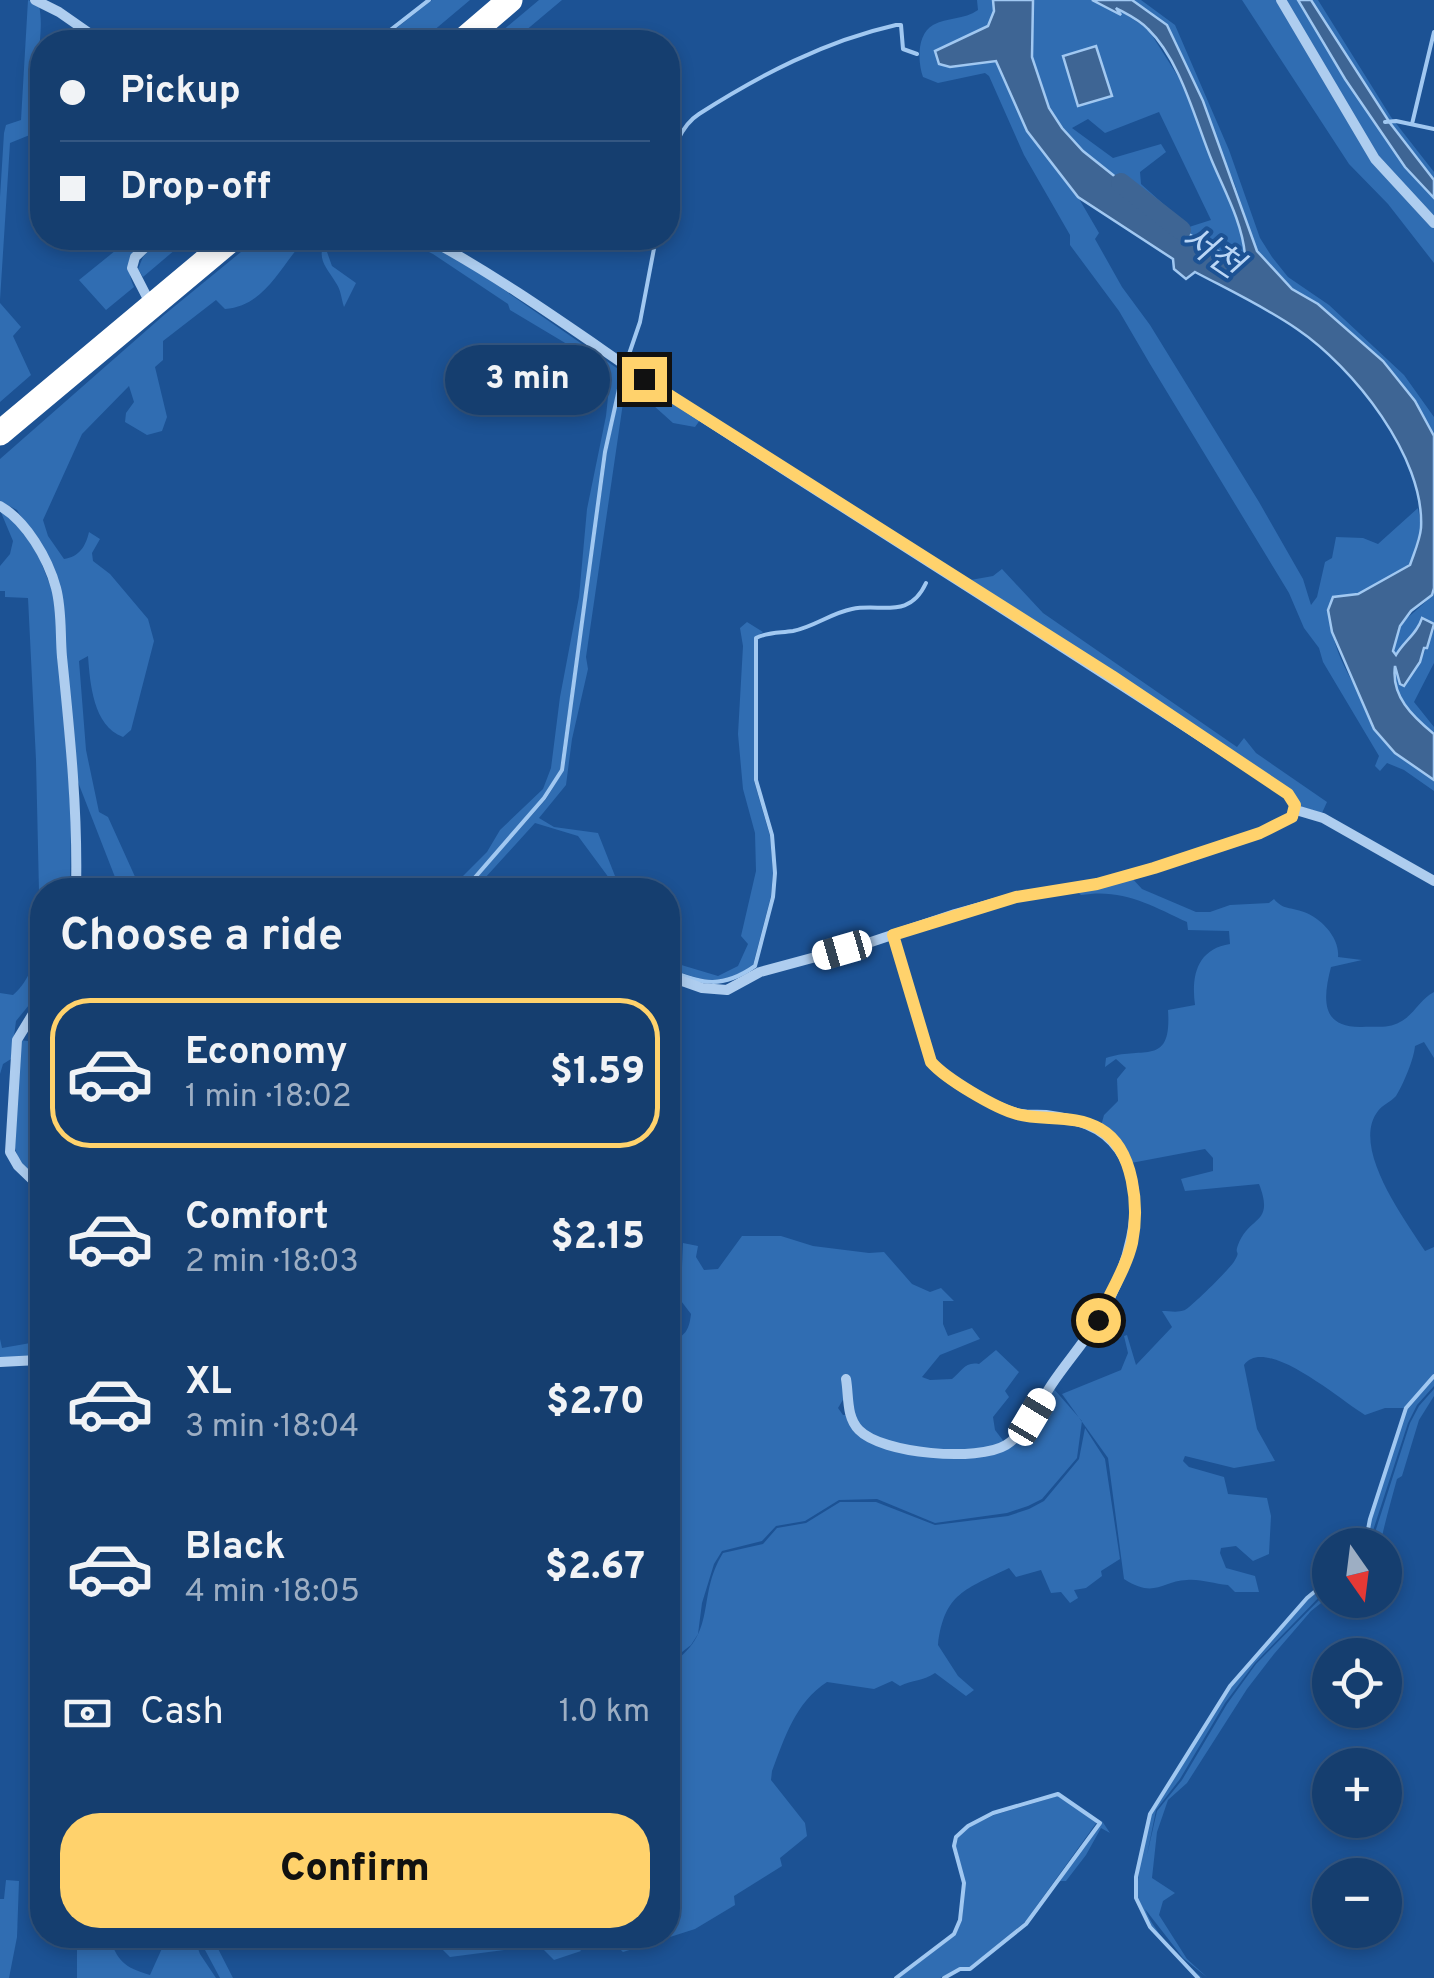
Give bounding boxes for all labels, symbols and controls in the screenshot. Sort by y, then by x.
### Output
text: Pickup [120,68,241,117]
text: Drop-off [120,164,271,213]
water label: 서천 [1171,217,1252,292]
callout: 3 min [444,344,609,414]
route end [622,357,667,402]
text: 3 min [485,360,570,400]
text: Choose a ride [60,909,343,966]
car [809,927,875,973]
icon: car [65,1028,155,1118]
text: Economy [185,1029,347,1078]
text: $1.59 [550,1049,645,1098]
text: 1 min · 18:02 [185,1078,352,1118]
icon: car [65,1193,155,1283]
text: Comfort [185,1194,329,1243]
text: $2.15 [551,1214,645,1263]
text: 2 min · 18:03 [185,1243,359,1283]
route start [1076,1298,1121,1343]
icon: car [65,1358,155,1448]
text: XL [185,1359,232,1408]
text: $2.70 [546,1379,645,1428]
car [1004,1384,1060,1450]
text: 3 min · 18:04 [185,1408,359,1448]
icon: car [65,1523,155,1613]
text: Black [185,1524,285,1573]
north arrow [1312,1528,1402,1618]
map controls [1312,1528,1402,1948]
text: $2.67 [545,1544,645,1593]
text: 4 min · 18:05 [185,1573,360,1613]
button: locate [1312,1638,1402,1728]
icon: cash [60,1686,115,1741]
text: Cash [140,1689,224,1738]
text: 1.0 km [559,1693,650,1733]
button: + [1312,1748,1402,1838]
button: Confirm [60,1813,650,1928]
button: − [1312,1858,1402,1948]

